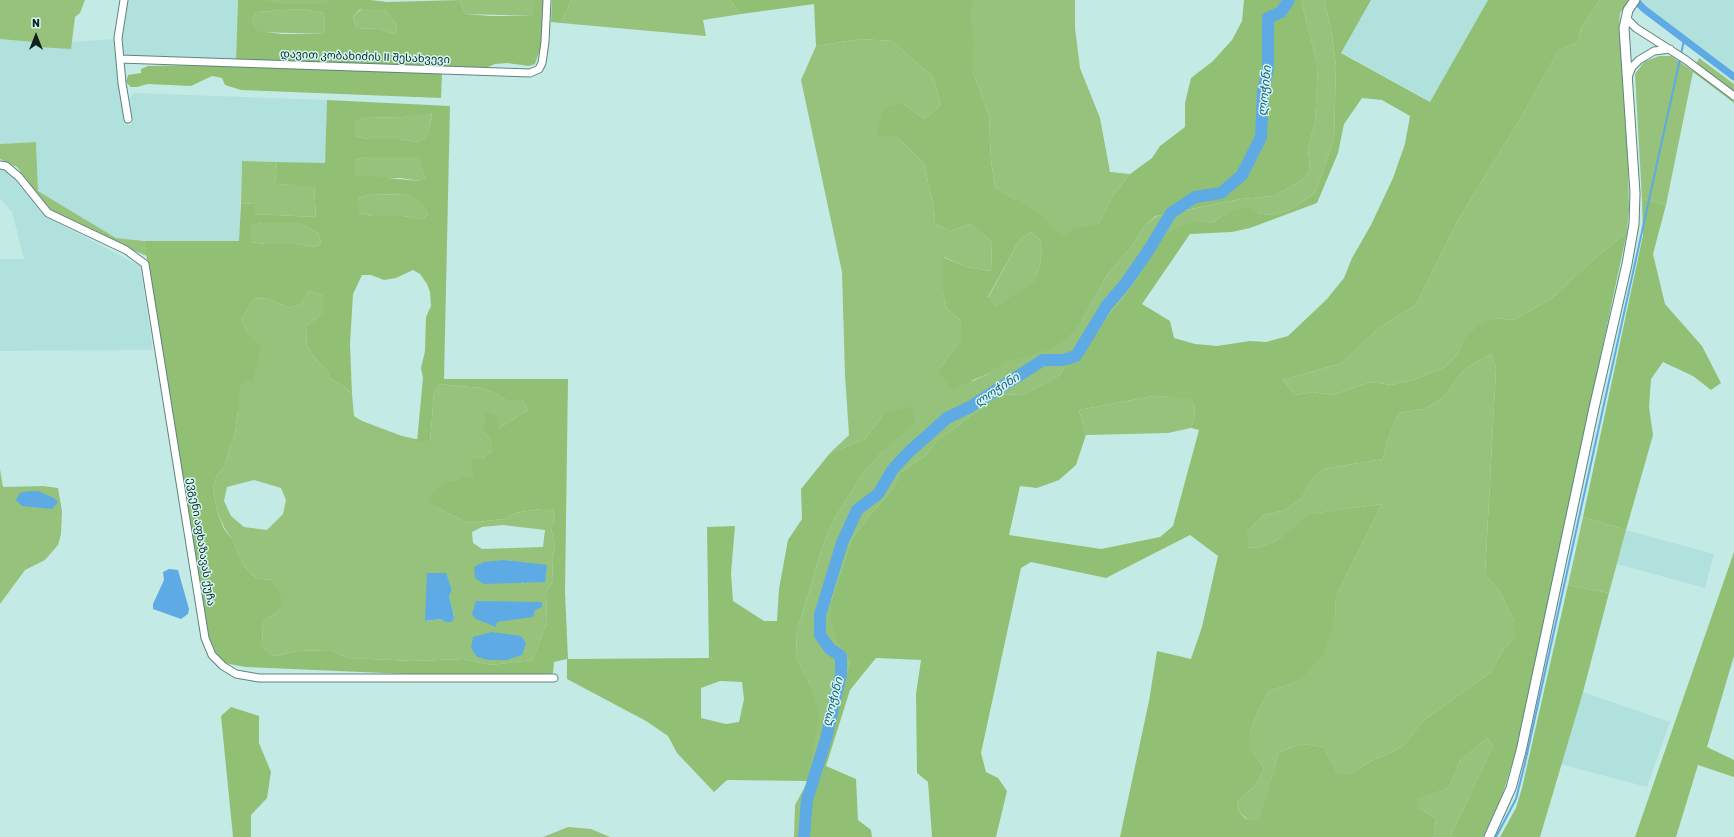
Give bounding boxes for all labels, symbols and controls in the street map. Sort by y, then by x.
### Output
north arrow [16,16,56,56]
text: N [32,17,40,30]
street label: დავით კობახიძის II შესახვევი [280,47,450,67]
water label: ლოჭინი [1255,65,1275,117]
water label: ლოჭინი [972,370,1022,410]
street label: ევგენი აფხაზავას ქუჩა [184,477,218,607]
water label: ლოჭინი [820,676,846,728]

